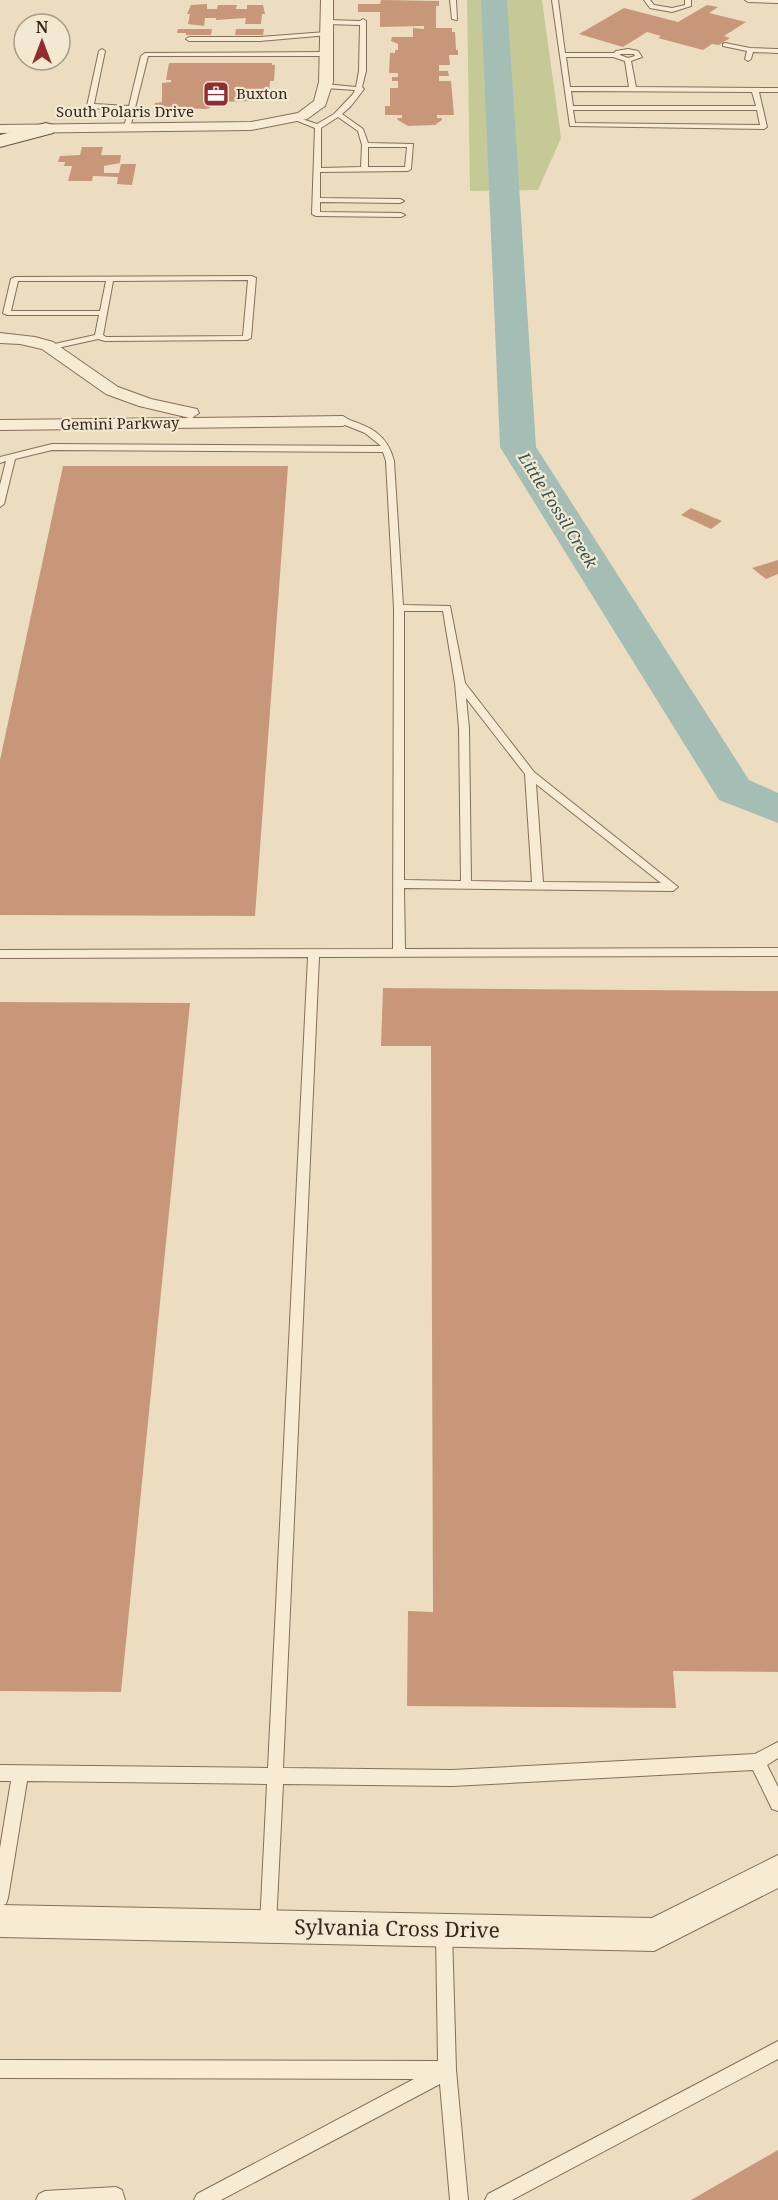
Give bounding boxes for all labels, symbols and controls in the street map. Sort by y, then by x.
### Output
north arrow [12,12,72,72]
text: N [36,16,49,38]
office icon: Buxton [201,79,231,109]
place label: Buxton [236,83,288,103]
street label: South Polaris Drive [56,101,194,121]
street label: Gemini Parkway [60,412,180,434]
water label: Little Fossil Creek [513,447,603,573]
street label: Sylvania Cross Drive [294,1912,500,1944]

